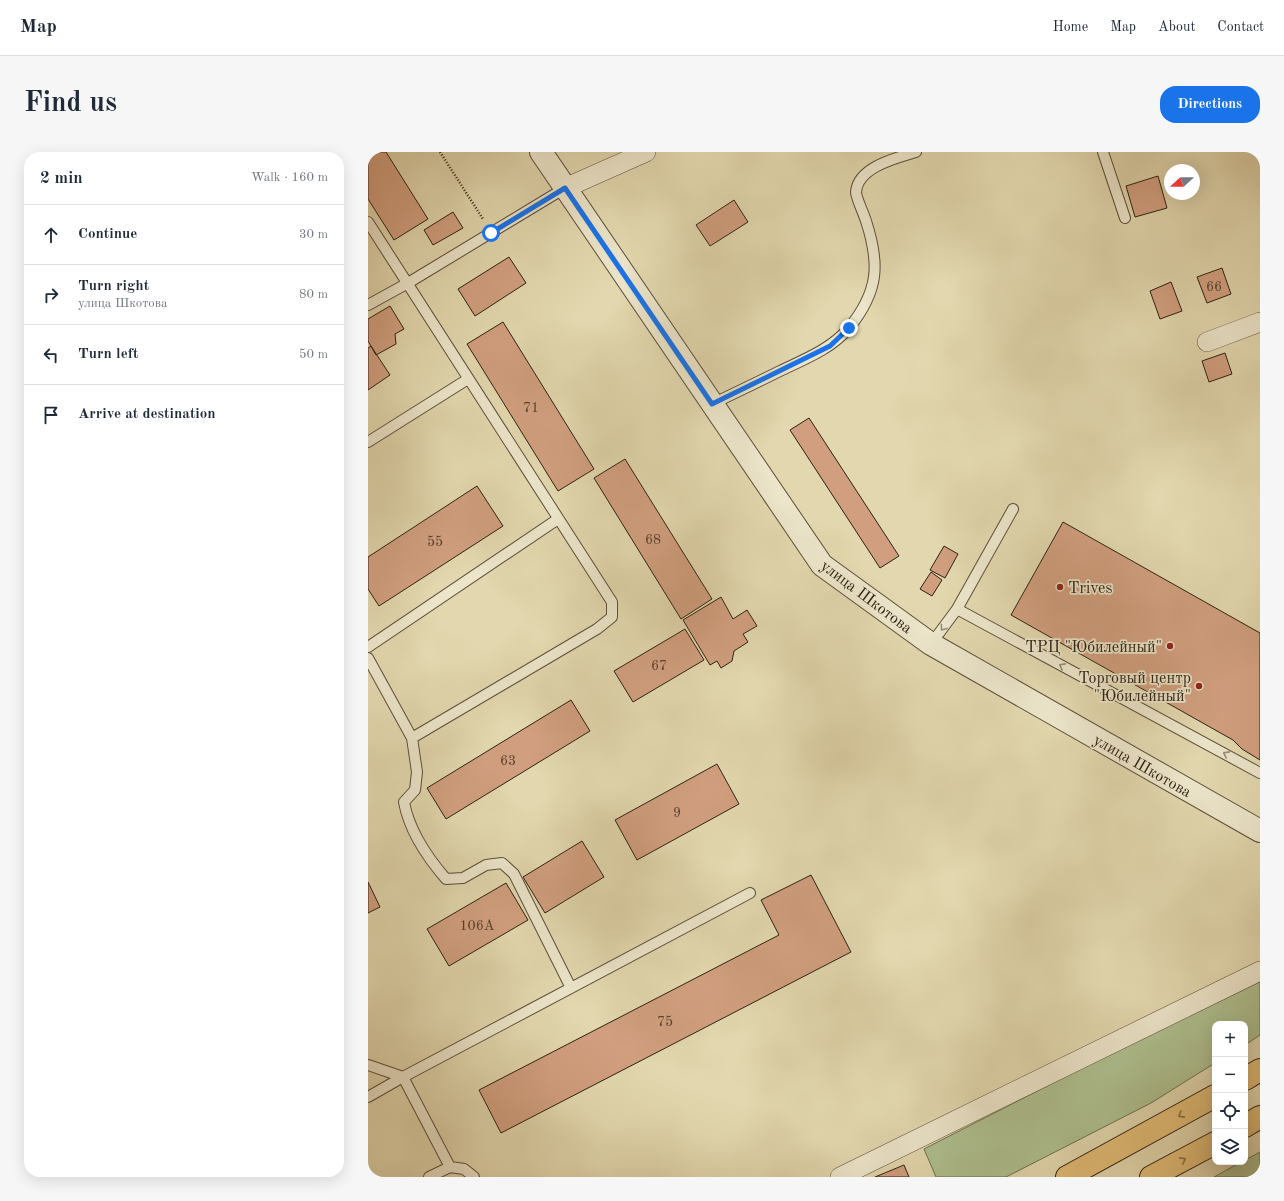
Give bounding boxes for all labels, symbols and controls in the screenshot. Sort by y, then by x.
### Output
text: Map [20,18,57,37]
text: Home [1053,20,1088,34]
text: Map [1110,20,1136,34]
text: About [1158,20,1195,34]
text: Contact [1217,20,1264,34]
button: Directions [1160,86,1260,123]
text: Find us [24,90,117,118]
north arrow [1164,164,1200,200]
text: 2 min [40,170,83,187]
text: Walk · 160 m [251,171,328,184]
icon: ahead [40,224,62,246]
route start [482,224,500,242]
text: Continue [78,227,137,242]
text: 30 m [299,228,328,241]
text: Turn right [78,279,149,294]
house number: 66 [1206,280,1222,294]
icon: right [40,284,62,306]
text: 80 m [299,288,328,301]
text: улица Шкотова [78,297,167,310]
route end [840,319,858,337]
icon: left [40,344,62,366]
text: Turn left [78,347,138,362]
text: 50 m [299,348,328,361]
house number: 71 [523,401,539,415]
icon: arrive [40,404,62,426]
text: Arrive at destination [78,407,216,422]
house number: 68 [645,533,661,547]
house number: 55 [427,535,443,549]
street label: улица Шкотова [817,558,915,637]
place label: Trives [1068,581,1112,597]
marker: Trives [1055,582,1065,592]
one-way arrow [940,624,947,631]
place label: ТРЦ "Юбилейный" [1025,640,1162,656]
marker: ТРЦ "Юбилейный" [1165,641,1175,651]
house number: 67 [651,659,667,673]
one-way arrow [1059,663,1066,670]
place label: Торговый центр "Юбилейный" [1078,671,1191,705]
marker: Торговый центр "Юбилейный" [1194,681,1204,691]
street label: улица Шкотова [1090,732,1194,801]
one-way arrow [1223,752,1230,759]
house number: 63 [500,754,516,768]
house number: 9 [673,806,681,820]
house number: 106А [459,919,495,933]
house number: 75 [657,1015,673,1029]
map controls [1212,1021,1248,1165]
button: + [1212,1021,1248,1057]
button: − [1212,1057,1248,1093]
button: locate [1212,1093,1248,1129]
one-way arrow [1178,1110,1185,1118]
button: layers [1212,1129,1248,1165]
one-way arrow [1179,1157,1186,1165]

